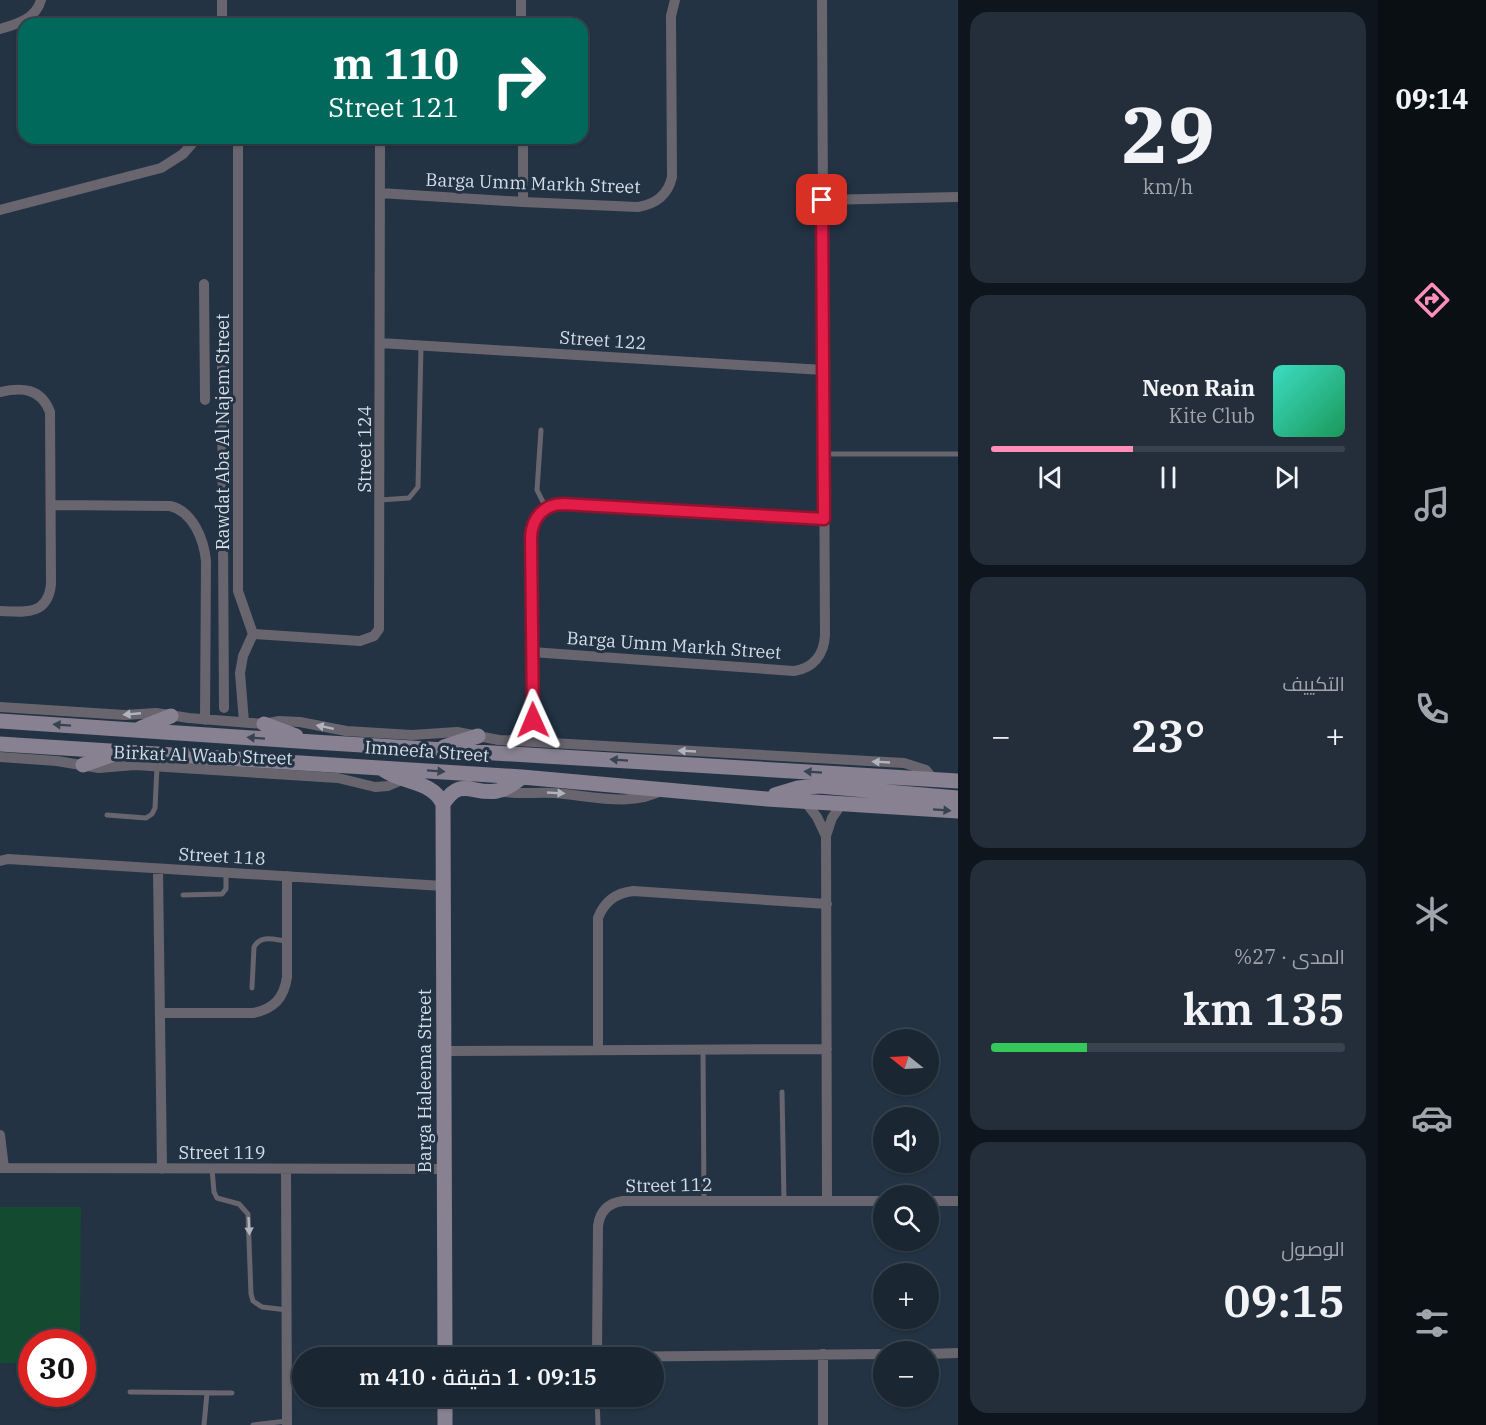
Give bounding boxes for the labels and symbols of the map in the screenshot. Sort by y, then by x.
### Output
street label: Barga Umm Markh Street [425,168,641,198]
pin [796,174,847,225]
street label: Rawdat Aba Al Najem Street [211,314,234,550]
street label: Street 122 [559,325,647,355]
street label: Street 124 [353,405,376,493]
street label: Barga Umm Markh Street [566,626,782,664]
position arrow [501,688,565,752]
one-way arrow [123,709,142,719]
one-way arrow [52,720,71,729]
one-way arrow [316,722,335,731]
one-way arrow [247,733,266,743]
street label: Imneefa Street [364,735,490,767]
street label: Birkat Al Waab Street [113,740,293,770]
one-way arrow [677,746,696,756]
one-way arrow [609,755,628,764]
one-way arrow [872,757,891,767]
one-way arrow [426,766,445,776]
one-way arrow [804,767,823,777]
one-way arrow [546,789,565,798]
one-way arrow [933,805,952,815]
street label: Street 118 [178,842,266,870]
street label: Barga Haleema Street [413,989,436,1173]
north arrow [873,1029,939,1095]
street label: Street 119 [178,1141,266,1164]
street label: Street 112 [625,1173,713,1197]
one-way arrow [245,1216,254,1235]
speed limit sign: 30 [18,1329,96,1407]

